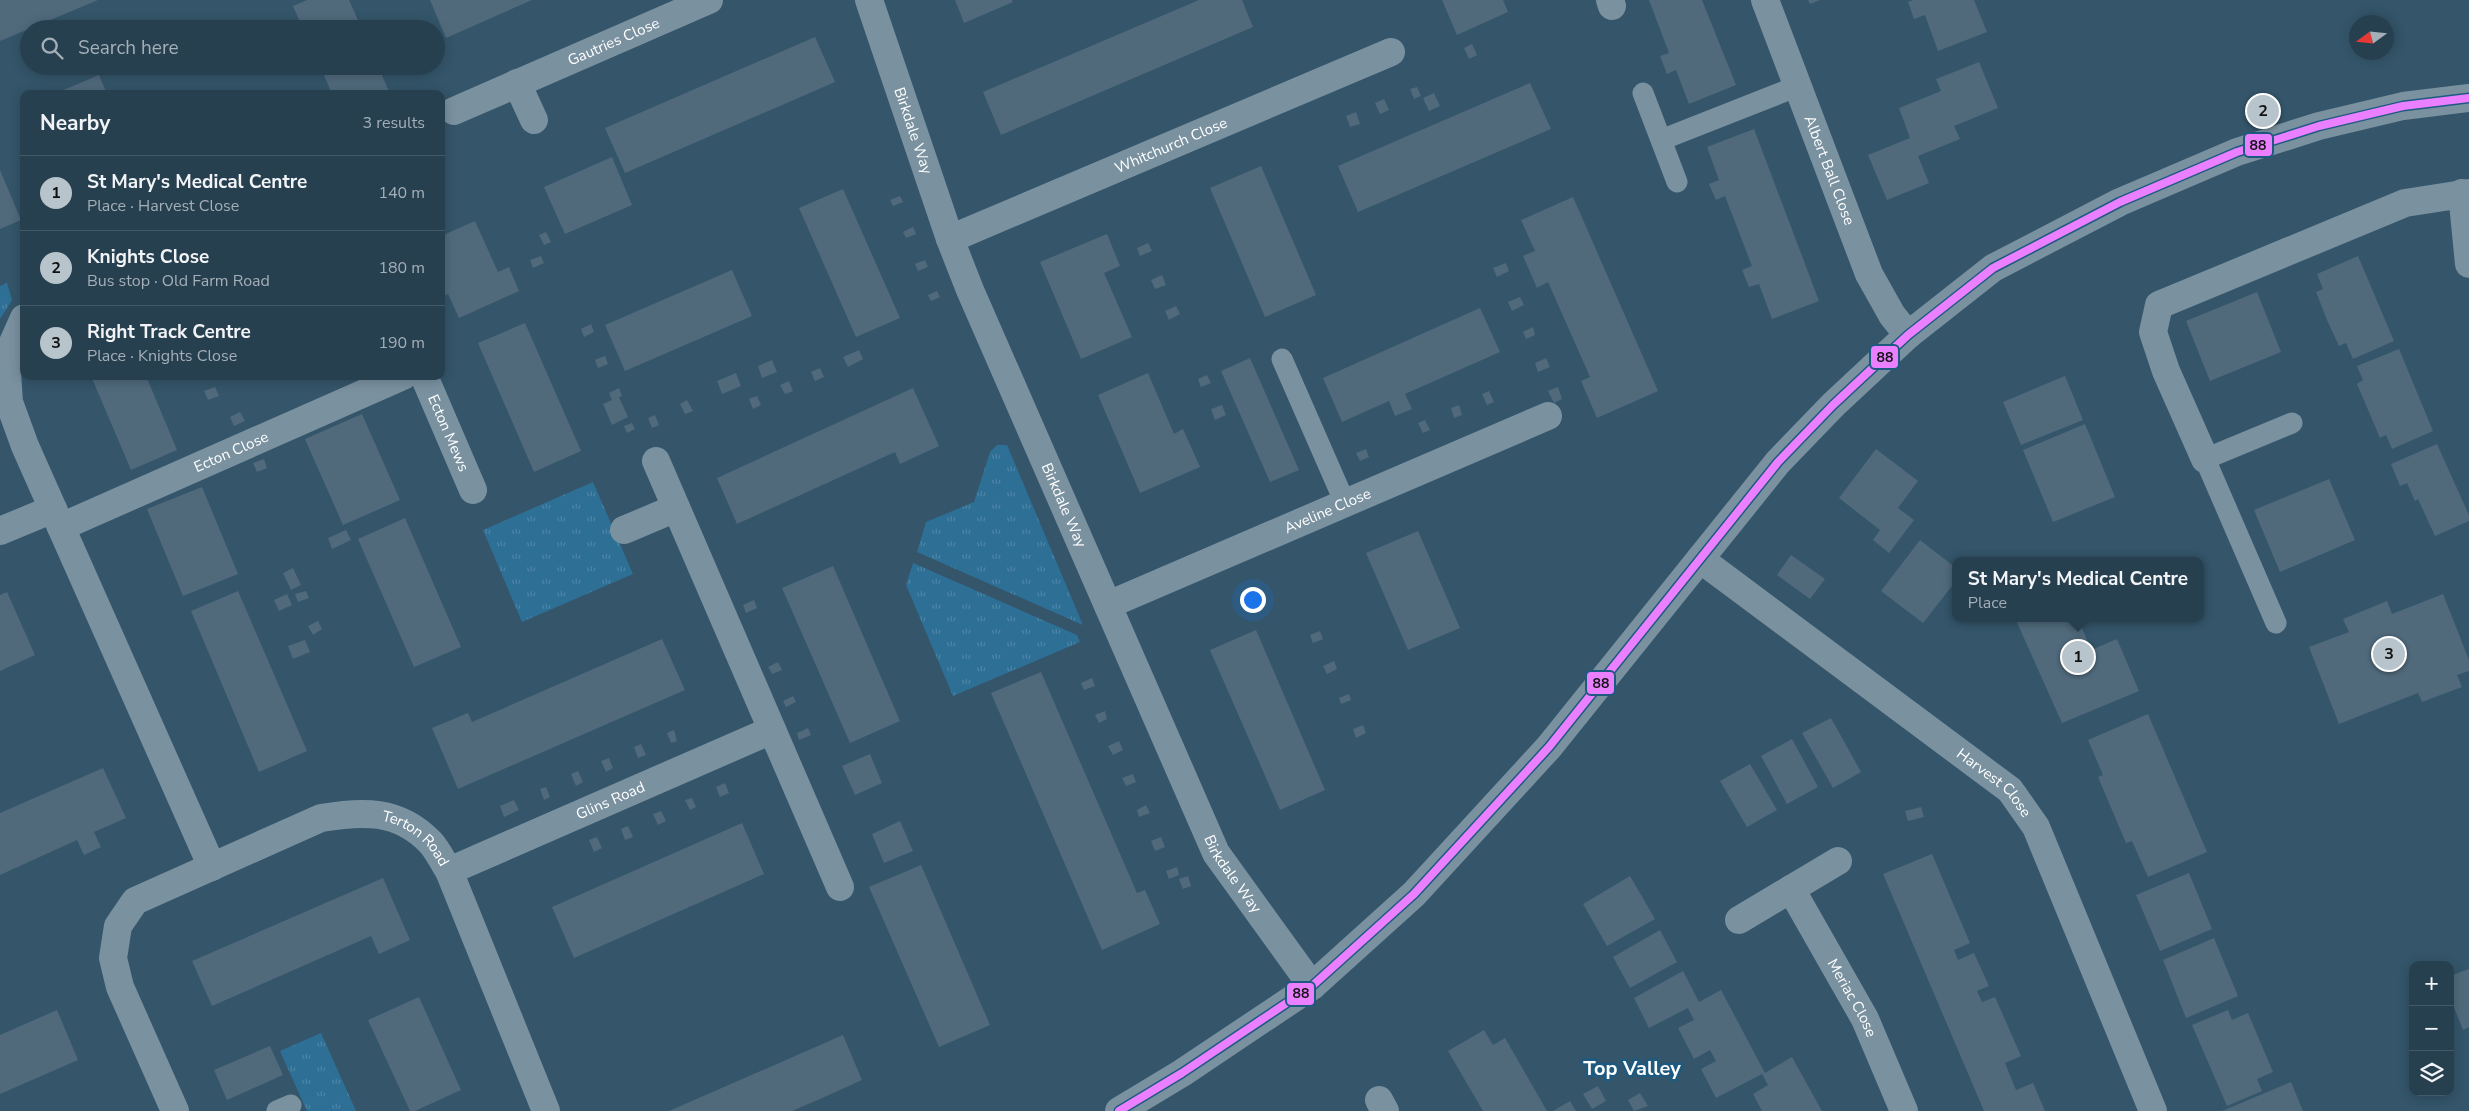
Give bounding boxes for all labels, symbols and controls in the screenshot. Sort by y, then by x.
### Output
street label: Gautries Close [564,13,663,70]
north arrow [2349,15,2394,60]
search box [20,20,445,75]
icon: search [38,34,66,62]
text: Search here [78,35,179,61]
street label: Birkdale Way [889,85,937,177]
pin: 2 [2247,92,2279,130]
text: Nearby [40,109,110,137]
text: 3 results [363,112,425,134]
street label: Albert Ball Close [1800,112,1860,228]
street label: Whitchurch Close [1112,113,1230,178]
line badge: 88 [2244,133,2273,157]
text: 88 [2250,136,2266,155]
text: St Mary's Medical Centre [87,169,307,195]
text: 1 [51,182,61,204]
text: 140 m [378,182,425,204]
text: Place · Harvest Close [87,195,239,217]
text: Knights Close [87,244,209,270]
text: 2 [51,257,61,279]
text: 180 m [378,257,425,279]
text: Bus stop · Old Farm Road [87,270,270,292]
text: Right Track Centre [87,319,251,345]
text: 3 [51,332,61,354]
text: 190 m [378,332,425,354]
text: Place · Knights Close [87,345,237,367]
line badge: 88 [1870,345,1899,369]
text: 88 [1877,348,1893,367]
street label: Ecton Mews [423,391,474,475]
street label: Ecton Close [191,427,272,477]
street label: Birkdale Way [1037,460,1091,551]
street label: Aveline Close [1281,483,1374,538]
popup [1952,557,2204,622]
text: St Mary's Medical Centre [1968,566,2188,592]
your location [1240,587,1266,613]
text: Place [1968,592,2007,614]
pin: 3 [2373,635,2405,673]
pin: 1 [2062,638,2094,676]
line badge: 88 [1586,671,1615,695]
text: 88 [1593,674,1609,693]
street label: Harvest Close [1953,744,2036,821]
street label: Glins Road [573,777,648,824]
street label: Terton Road [380,806,454,870]
street label: Birkdale Way [1199,832,1266,917]
street label: Meriac Close [1823,955,1881,1040]
map controls [2409,961,2454,1096]
button: + [2409,961,2454,1006]
line badge: 88 [1286,982,1315,1006]
text: 88 [1293,984,1309,1003]
button: − [2409,1006,2454,1051]
button: layers [2409,1051,2454,1096]
district label: Top Valley [1583,1055,1681,1082]

